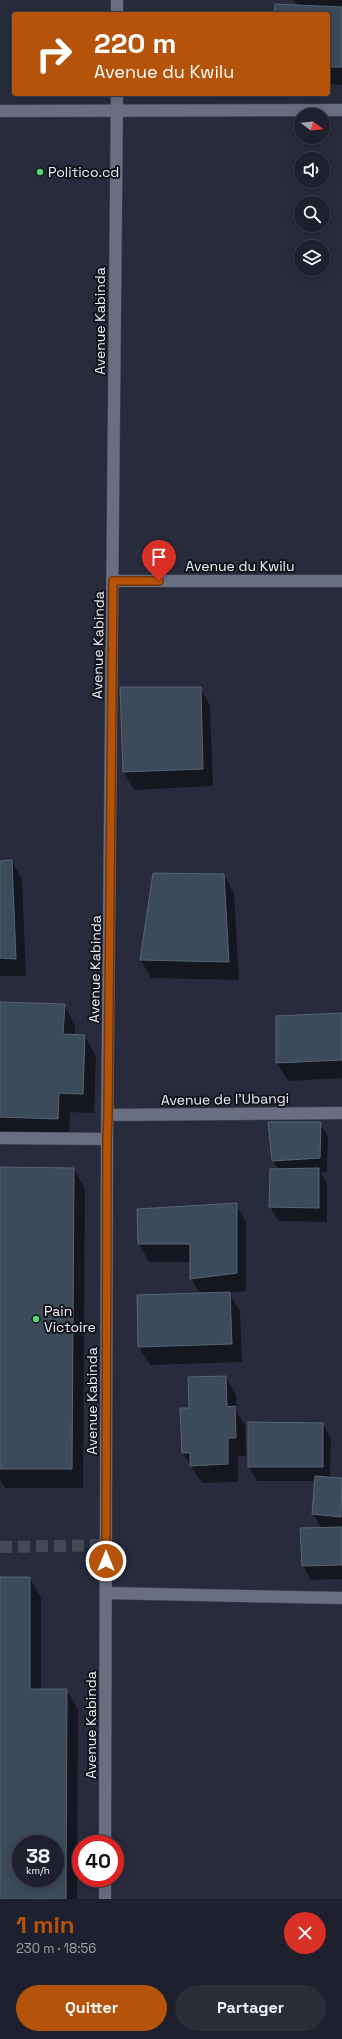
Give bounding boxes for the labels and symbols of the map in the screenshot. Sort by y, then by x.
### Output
north arrow [294,108,330,144]
place label: Politico.cd [48,163,119,181]
marker: Politico.cd [35,167,45,177]
street label: Avenue Kabinda [91,267,109,375]
pin [142,540,176,581]
street label: Avenue du Kwilu [185,557,295,575]
street label: Avenue Kabinda [88,591,108,699]
street label: Avenue Kabinda [85,915,105,1023]
street label: Avenue de l'Ubangi [161,1089,289,1109]
place label: Pain Victoire [44,1302,96,1336]
marker: Pain Victoire [31,1314,41,1324]
street label: Avenue Kabinda [83,1347,101,1455]
position arrow [85,1540,127,1582]
street label: Avenue Kabinda [82,1671,100,1779]
speed limit sign: 40 [72,1835,124,1887]

